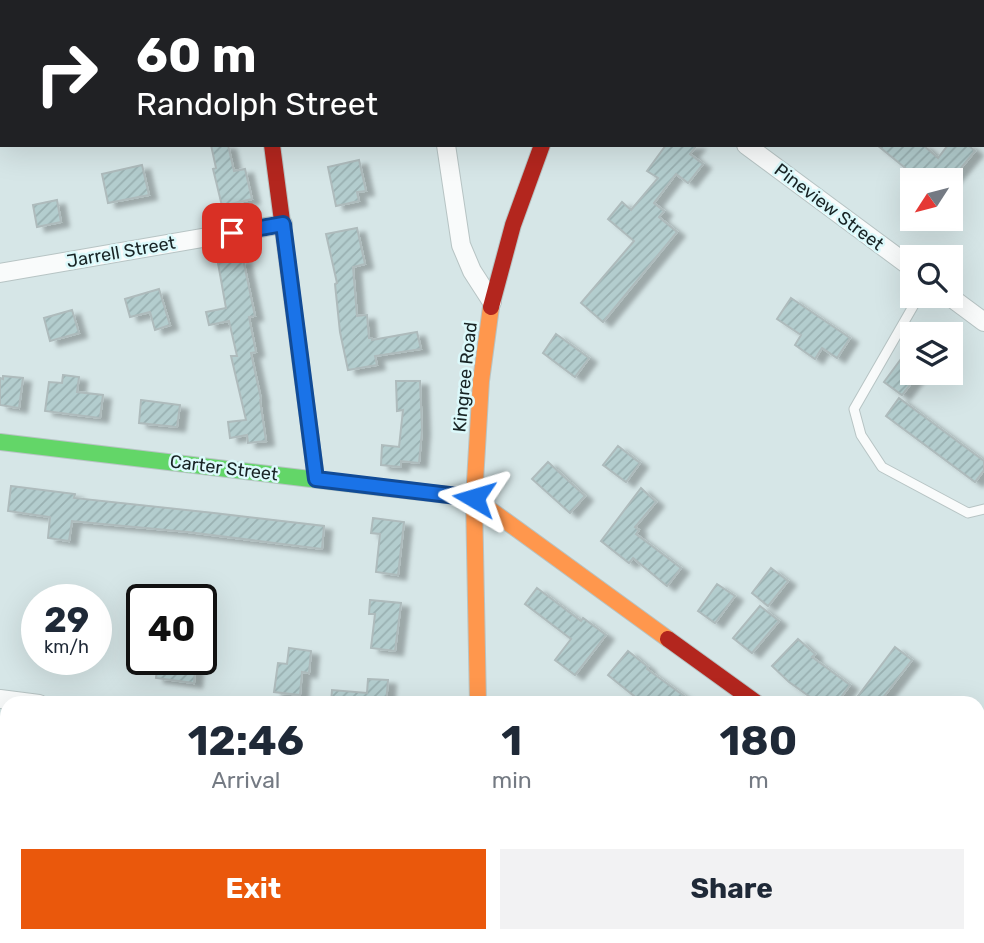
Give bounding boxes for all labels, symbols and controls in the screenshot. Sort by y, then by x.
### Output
text: 60 m [136,26,257,84]
icon: right [21,28,112,119]
text: Randolph Street [136,85,378,123]
street label: Pineview Street [770,159,888,255]
north arrow [900,168,962,231]
map controls [900,168,963,385]
pin [202,203,262,263]
icon: arrive [213,214,251,252]
street label: Jarrell Street [65,232,177,272]
button: search [900,245,963,308]
street label: Kingree Road [448,321,482,433]
button: layers [900,322,963,385]
street label: Carter Street [169,450,279,486]
position arrow [437,461,511,535]
speed limit sign: 40 [126,584,217,675]
text: 29 [44,599,89,641]
text: km/h [44,636,89,658]
text: 12:46 [188,716,304,766]
text: 1 [501,716,522,766]
text: 180 [719,716,797,766]
text: Arrival [211,766,280,794]
text: min [492,766,532,794]
text: m [748,766,769,794]
button: Exit [21,849,486,929]
button: Share [500,849,964,929]

